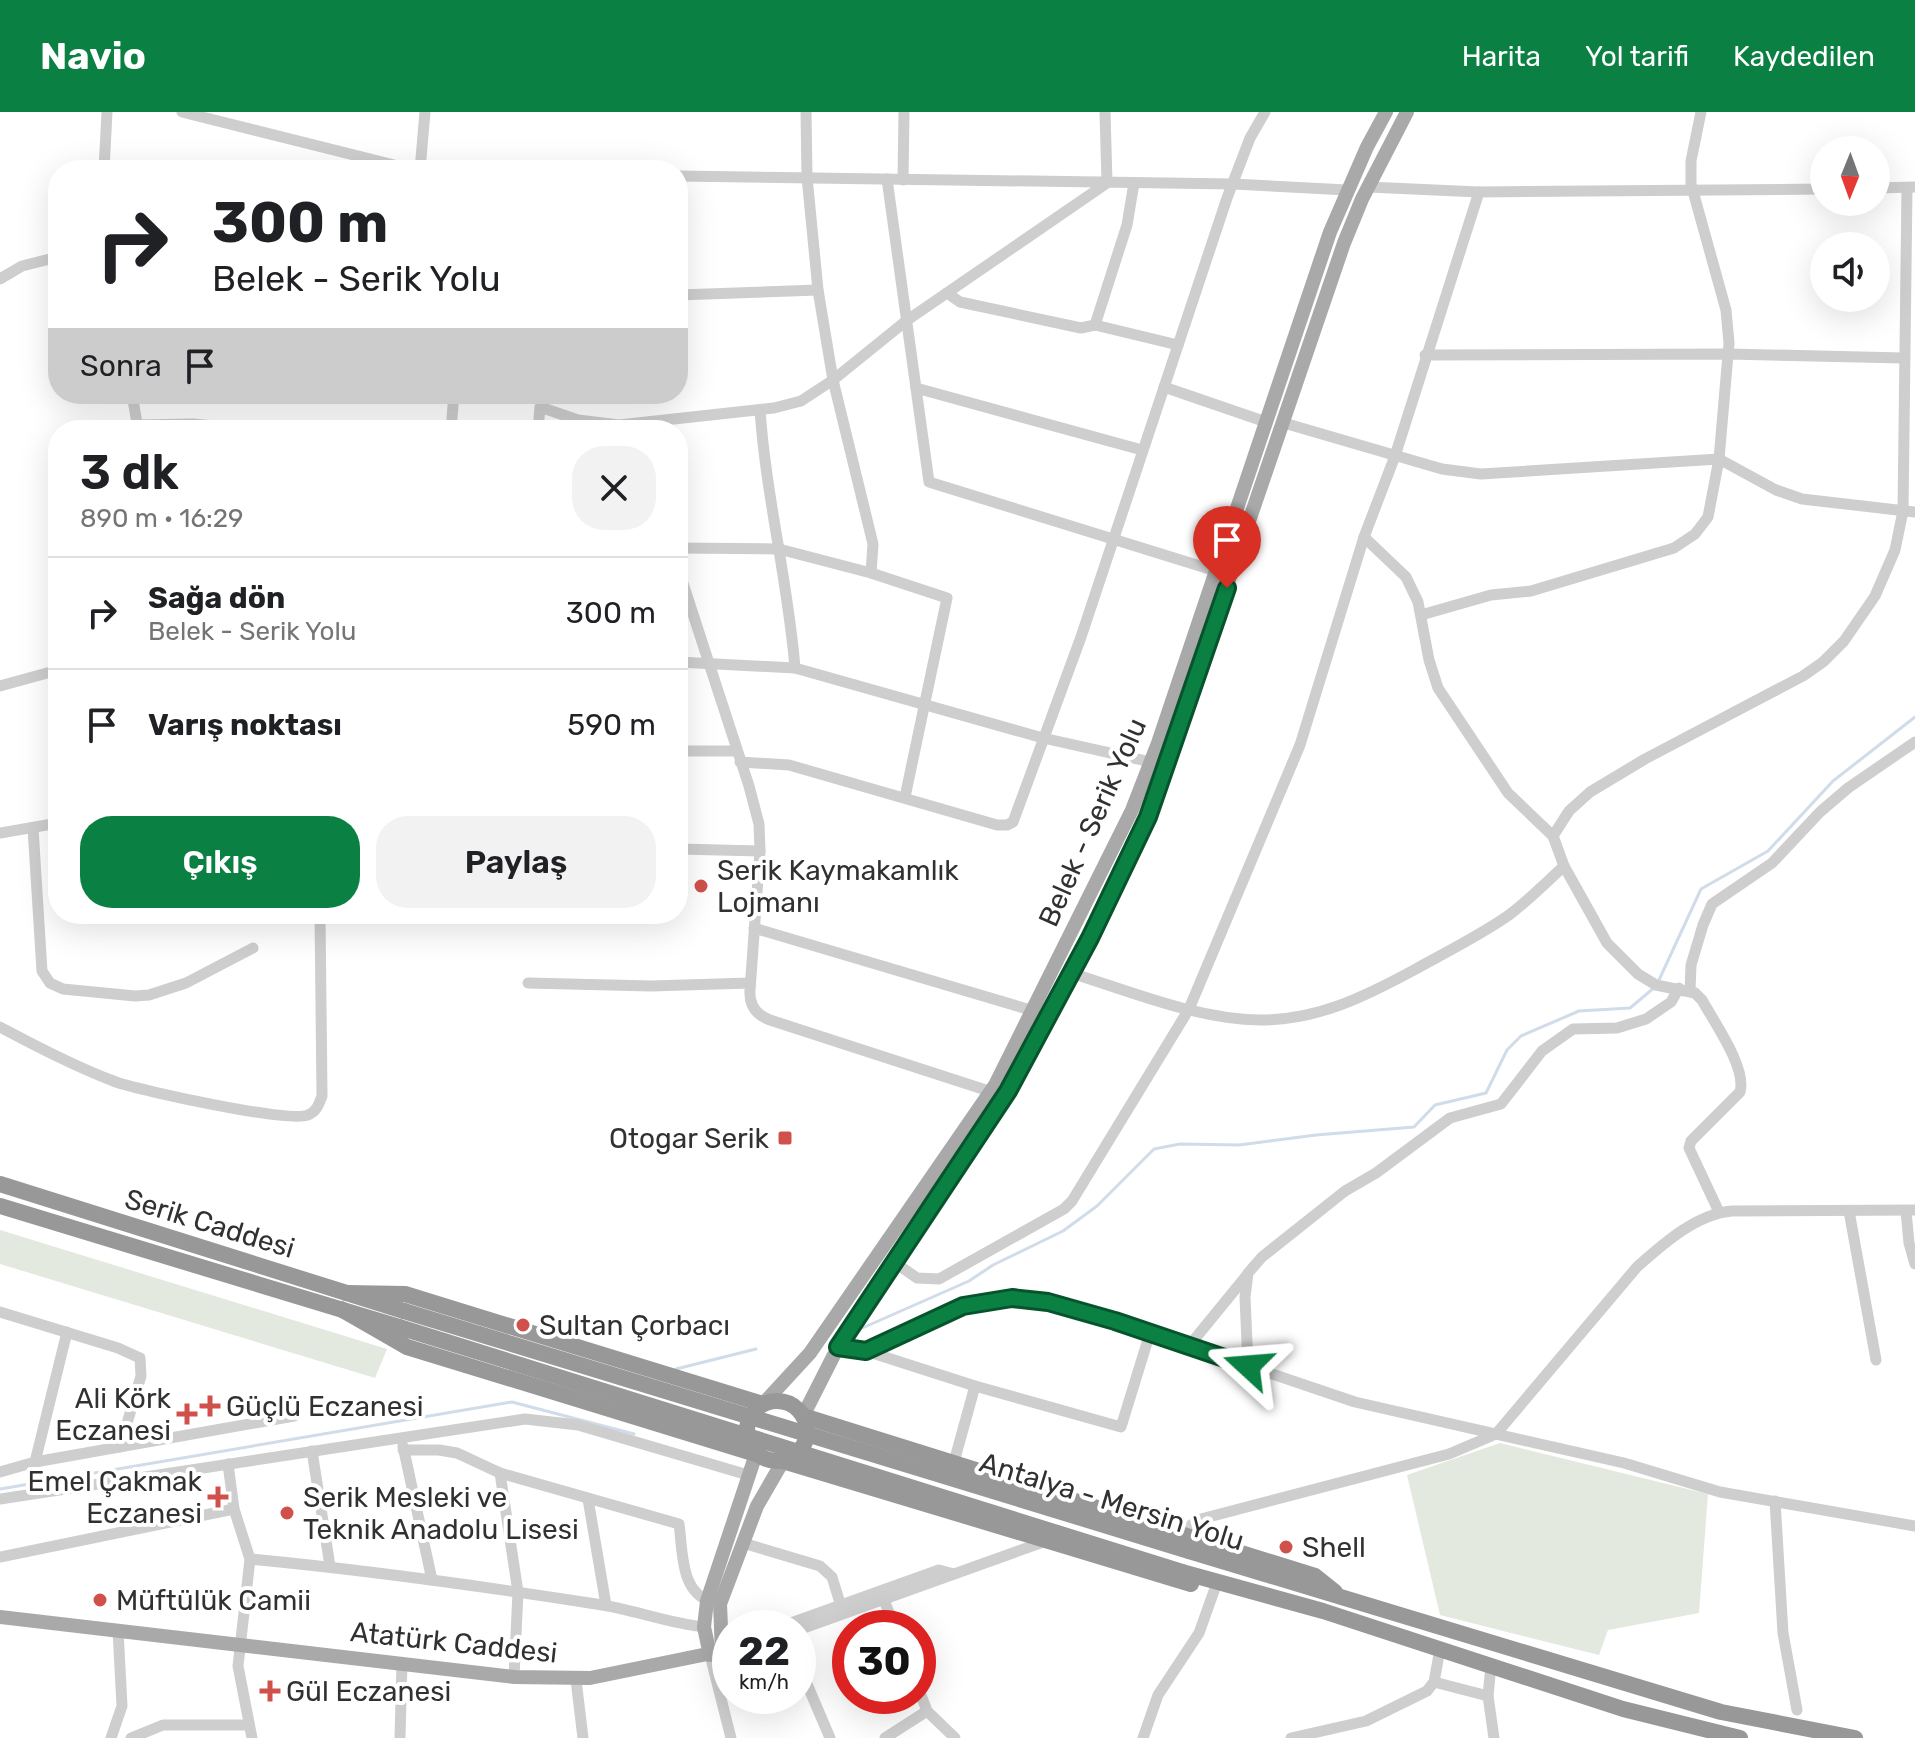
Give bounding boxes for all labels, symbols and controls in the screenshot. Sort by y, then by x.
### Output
text: Navio [40,33,146,79]
text: Harita [1462,40,1541,73]
text: Yol tarifi [1585,40,1689,73]
text: Kaydedilen [1733,40,1875,73]
north arrow [1810,136,1890,216]
map controls [1810,136,1890,312]
text: 300 m [212,190,388,256]
icon: right [80,192,184,296]
button: sound [1810,232,1890,312]
text: Belek - Serik Yolu [212,257,501,300]
icon: arrive [178,344,222,388]
text: Sonra [80,348,162,384]
text: 3 dk [80,444,179,501]
button: close [572,446,656,530]
text: 890 m · 16:29 [80,503,243,534]
pin [1193,506,1261,588]
icon: arrive [1205,518,1249,562]
text: Sağa dön [148,580,285,616]
icon: right [80,591,124,635]
text: 300 m [566,595,656,631]
text: Belek - Serik Yolu [148,616,357,647]
icon: arrive [80,703,124,747]
text: Varış noktası [148,707,342,743]
text: 590 m [567,707,656,743]
street label: Belek - Serik Yolu [1032,713,1153,931]
button: Çıkış [80,816,360,908]
button: Paylaş [376,816,656,908]
place label: Serik Kaymakamlık Lojmanı [717,854,959,919]
marker: Serik Kaymakamlık Lojmanı [692,877,710,895]
place label: Otogar Serik [609,1122,770,1155]
marker: Otogar Serik [776,1129,794,1147]
street label: Serik Caddesi [121,1182,299,1265]
place label: Sultan Çorbacı [539,1309,730,1342]
marker: Sultan Çorbacı [514,1316,532,1334]
position arrow [1206,1324,1290,1408]
place label: Ali Körk Eczanesi [55,1382,172,1447]
place label: Güçlü Eczanesi [226,1390,424,1423]
marker: Güçlü Eczanesi [201,1397,219,1415]
marker: Ali Körk Eczanesi [178,1405,196,1423]
street label: Antalya - Mersin Yolu [976,1446,1248,1557]
place label: Emel Çakmak Eczanesi [27,1465,203,1530]
place label: Serik Mesleki ve Teknik Anadolu Lisesi [303,1481,579,1546]
marker: Emel Çakmak Eczanesi [209,1488,227,1506]
marker: Serik Mesleki ve Teknik Anadolu Lisesi [278,1504,296,1522]
place label: Shell [1302,1531,1366,1564]
marker: Shell [1277,1538,1295,1556]
place label: Müftülük Camii [116,1584,311,1617]
marker: Müftülük Camii [91,1591,109,1609]
speed limit sign: 30 [832,1610,936,1714]
street label: Atatürk Caddesi [349,1615,559,1670]
text: 22 [738,1628,790,1675]
text: km/h [739,1670,789,1694]
place label: Gül Eczanesi [286,1675,451,1708]
marker: Gül Eczanesi [261,1682,279,1700]

